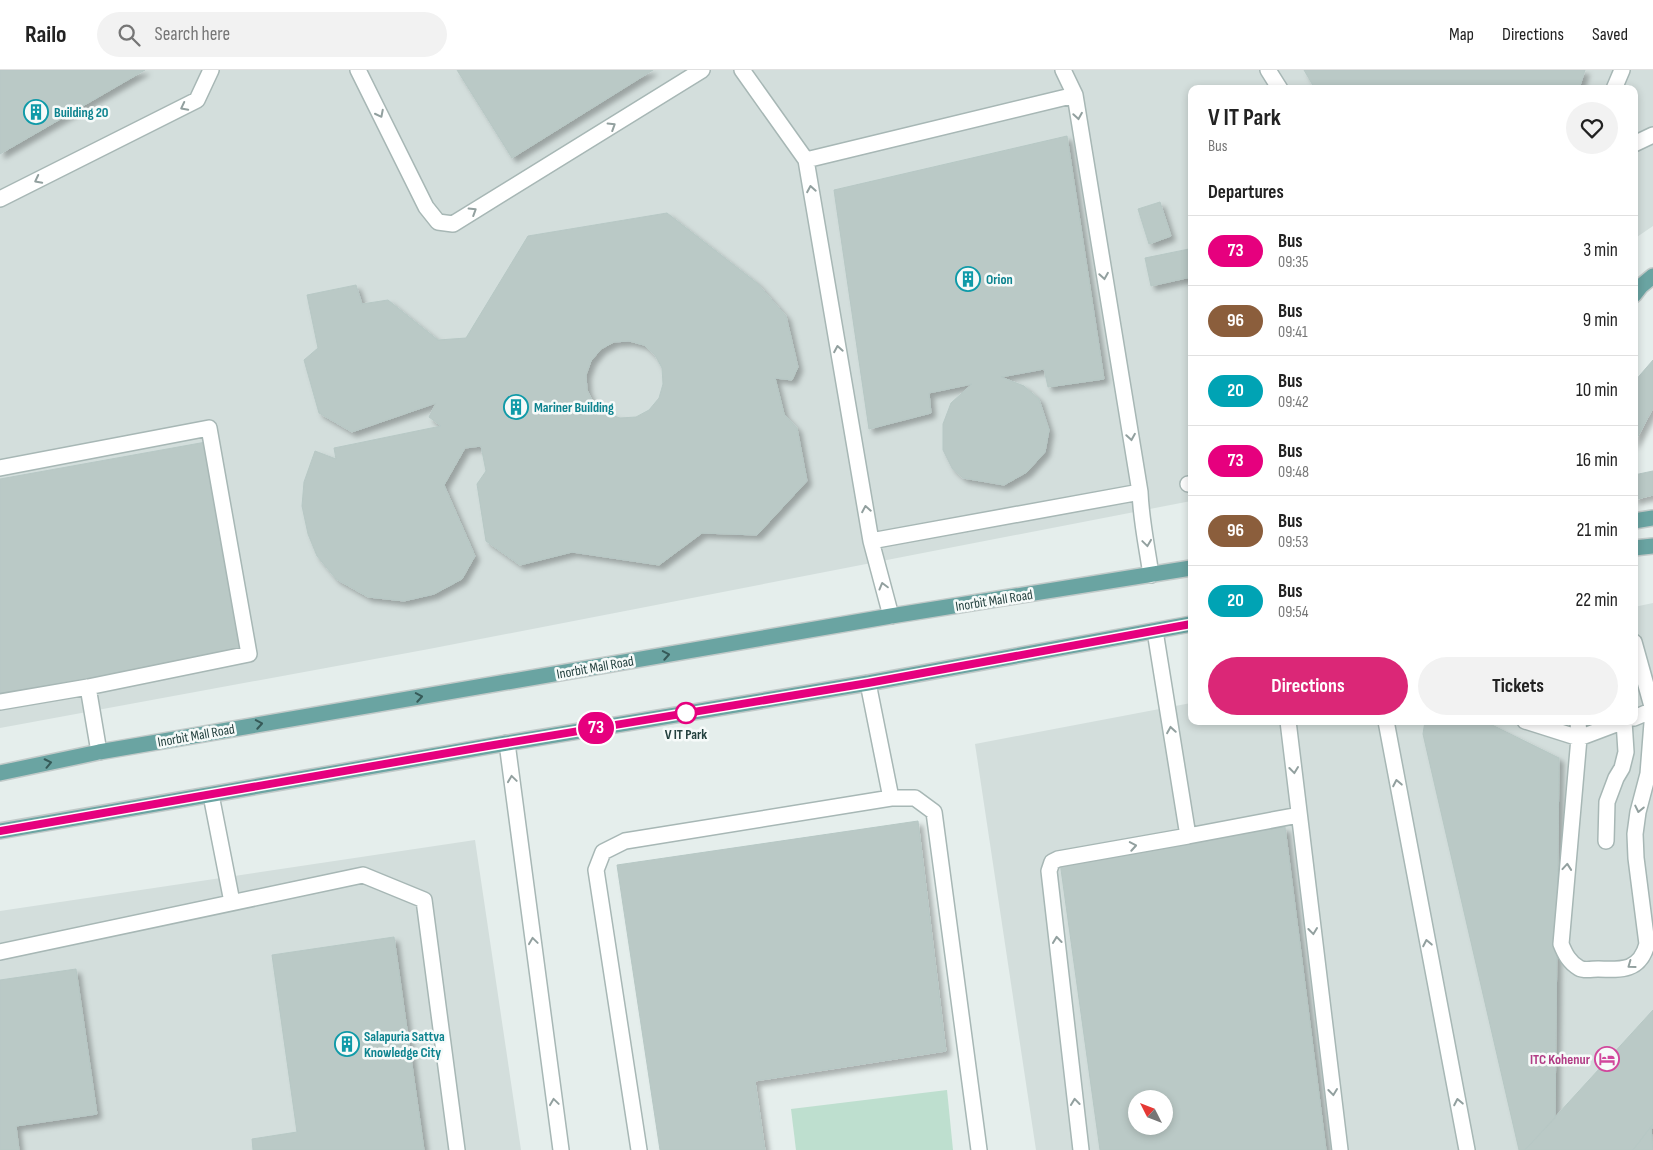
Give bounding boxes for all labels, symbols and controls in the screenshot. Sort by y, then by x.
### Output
search box [97,12,447,57]
text: Railo [25,20,67,49]
icon: search [115,21,143,49]
text: Search here [155,23,230,46]
text: Map [1449,24,1474,45]
text: Directions [1502,24,1564,45]
text: Saved [1592,24,1628,45]
building icon: Building 20 [23,99,49,125]
one-way arrow [180,101,189,111]
button: heart [1566,102,1618,154]
text: V IT Park [1208,103,1281,132]
place label: Building 20 [54,104,109,121]
one-way arrow [374,108,384,117]
one-way arrow [1072,112,1083,120]
one-way arrow [606,122,615,132]
text: Bus [1208,137,1228,156]
one-way arrow [34,174,43,184]
text: Departures [1208,181,1284,204]
one-way arrow [806,184,816,193]
one-way arrow [468,208,477,218]
text: Bus [1278,230,1303,253]
text: 3 min [1583,239,1618,262]
text: 73 [1228,240,1243,261]
text: 09:35 [1278,253,1308,272]
building icon: Orion [955,266,981,292]
place label: Orion [986,271,1013,288]
one-way arrow [1099,272,1109,281]
text: Bus [1278,300,1303,323]
text: 9 min [1583,309,1618,332]
text: 96 [1227,310,1244,331]
text: 09:41 [1278,323,1308,342]
one-way arrow [834,344,844,353]
text: Bus [1278,370,1303,393]
text: 10 min [1576,379,1618,402]
text: 20 [1227,380,1244,401]
text: 09:42 [1278,393,1309,412]
building icon: Mariner Building [503,394,529,420]
place label: Mariner Building [534,399,614,416]
one-way arrow [1125,432,1135,441]
text: Bus [1278,440,1303,463]
text: 16 min [1576,449,1618,472]
text: 73 [1228,450,1243,471]
text: 09:48 [1278,463,1309,482]
one-way arrow [861,505,871,513]
text: Bus [1278,510,1303,533]
text: 21 min [1577,519,1618,542]
text: 96 [1227,520,1244,541]
text: 09:53 [1278,533,1308,552]
one-way arrow [1141,539,1152,547]
text: Bus [1278,580,1303,603]
one-way arrow [878,582,889,591]
street label: Inorbit Mall Road [954,586,1034,615]
text: 22 min [1575,589,1618,612]
text: 20 [1227,590,1244,611]
text: 09:54 [1278,603,1308,622]
one-way arrow [661,650,670,660]
street label: Inorbit Mall Road [555,652,635,683]
button: Directions [1208,657,1408,715]
button: Tickets [1418,657,1618,715]
one-way arrow [415,692,424,702]
marker: V IT Park [675,702,697,724]
line badge: 73 [574,712,618,744]
text: 73 [588,717,604,738]
street label: Inorbit Mall Road [156,720,236,751]
one-way arrow [255,720,264,730]
place label: V IT Park [665,726,707,743]
one-way arrow [1166,726,1176,734]
one-way arrow [43,758,52,768]
one-way arrow [1288,766,1299,774]
one-way arrow [507,775,518,783]
one-way arrow [1392,779,1402,787]
one-way arrow [1634,805,1645,814]
one-way arrow [1129,841,1138,851]
one-way arrow [1562,863,1573,871]
one-way arrow [1307,927,1318,935]
one-way arrow [528,936,539,944]
one-way arrow [1052,936,1063,944]
one-way arrow [1423,938,1433,947]
one-way arrow [1627,959,1637,968]
place label: Salapuria Sattva Knowledge City [364,1028,445,1061]
building icon: Salapuria Sattva Knowledge City [334,1031,360,1057]
hotel icon: ITC Kohenur [1594,1046,1620,1072]
place label: ITC Kohenur [1530,1051,1591,1068]
one-way arrow [1327,1089,1338,1097]
north arrow [1128,1090,1172,1135]
map controls [1128,1090,1173,1135]
one-way arrow [550,1097,560,1106]
one-way arrow [1070,1097,1081,1105]
one-way arrow [1453,1098,1464,1107]

